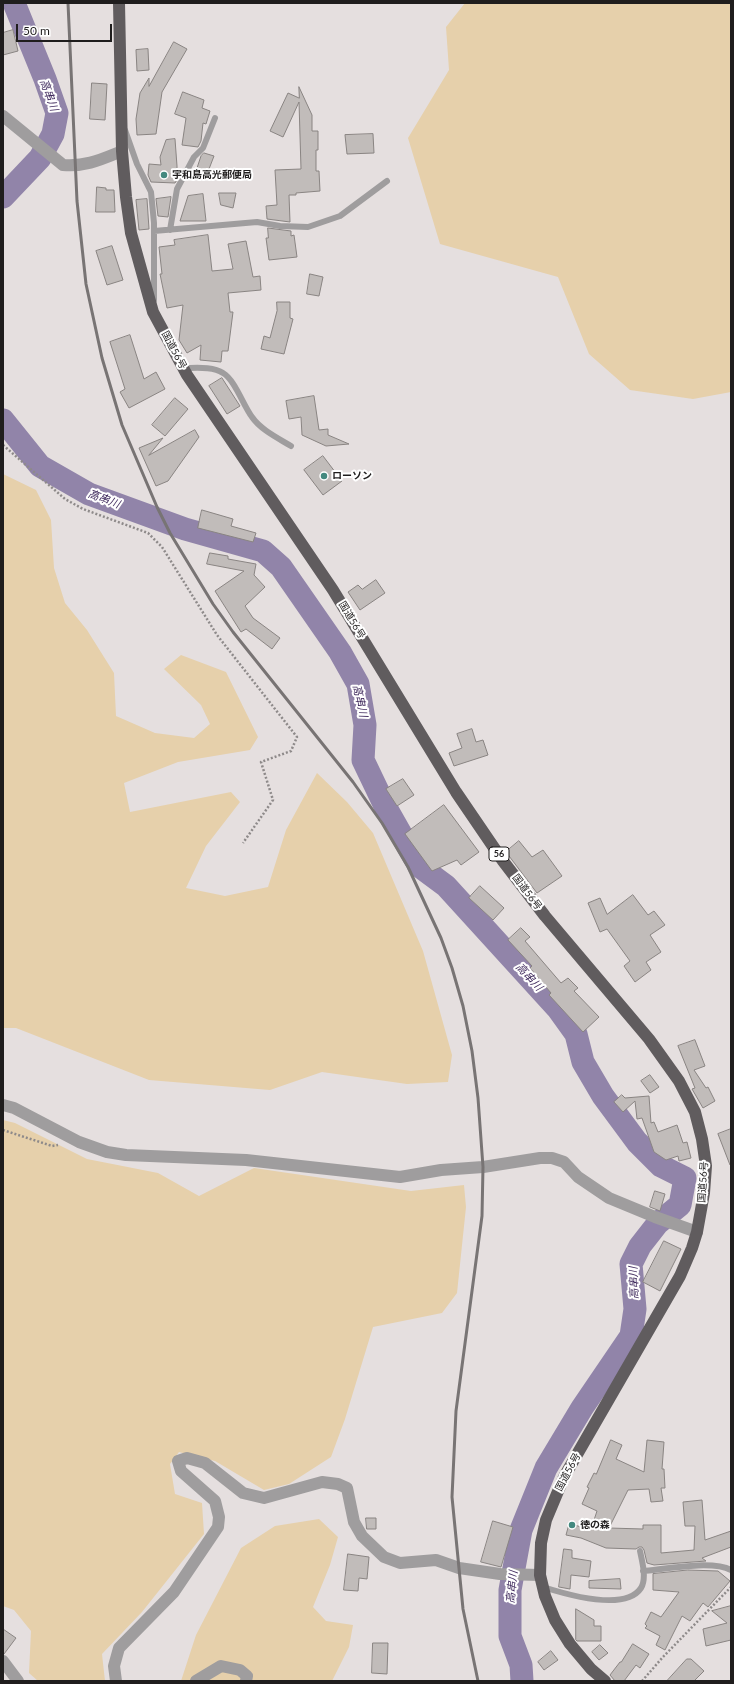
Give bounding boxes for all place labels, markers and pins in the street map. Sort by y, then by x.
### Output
place label: 宇和島高光郵便局 [172,169,252,181]
marker: 宇和島高光郵便局 [159,170,169,180]
place label: ローソン [332,470,372,482]
marker: ローソン [319,471,329,481]
place label: 徳の森 [580,1519,610,1531]
marker: 徳の森 [567,1520,577,1530]

